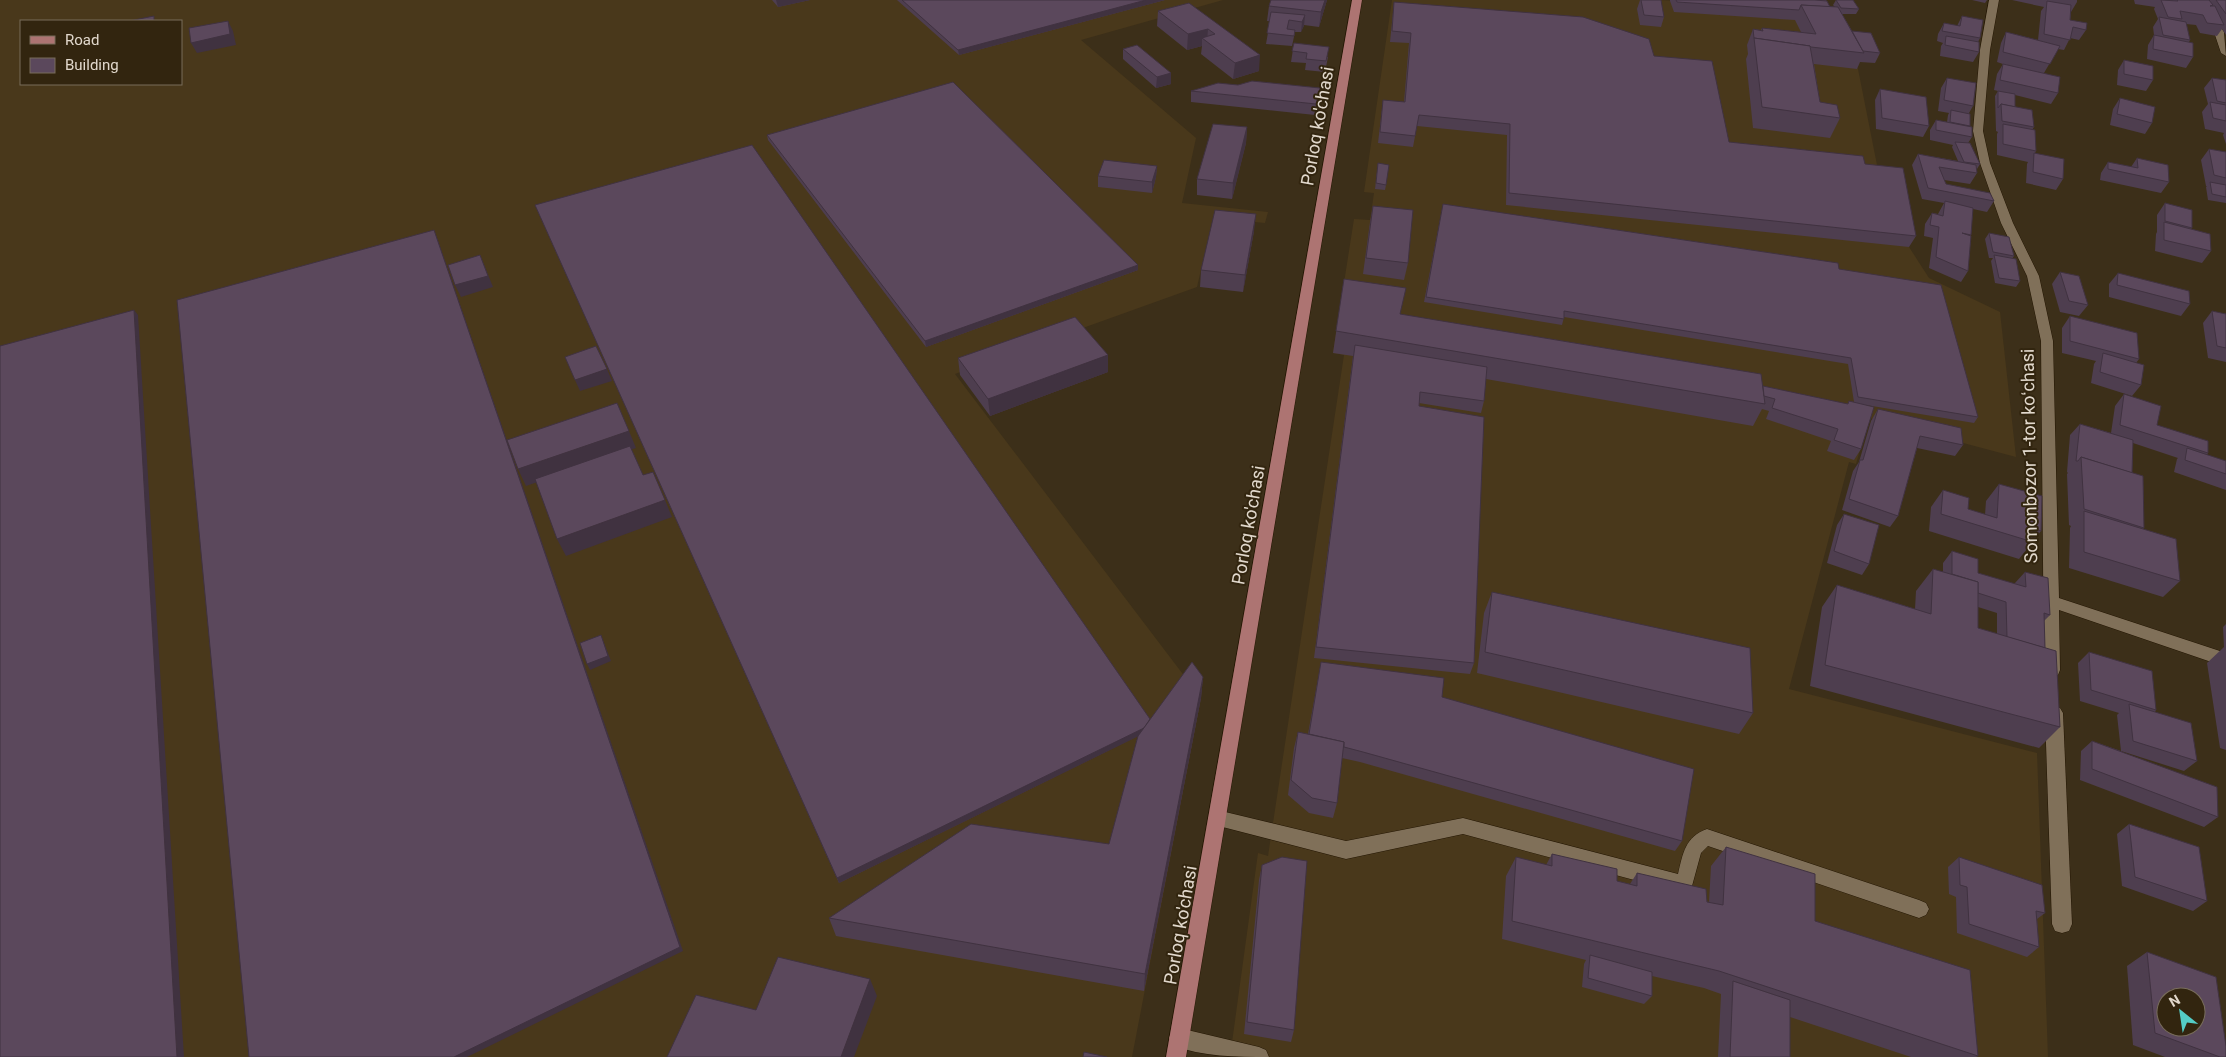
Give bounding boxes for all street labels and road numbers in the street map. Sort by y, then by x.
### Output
street label: Porloq ko'chasi [1296,65,1338,187]
street label: Somonbozor 1-tor koʻchasi [2017,349,2041,563]
street label: Porloq ko'chasi [1227,464,1269,586]
street label: Porloq ko'chasi [1159,864,1201,986]

